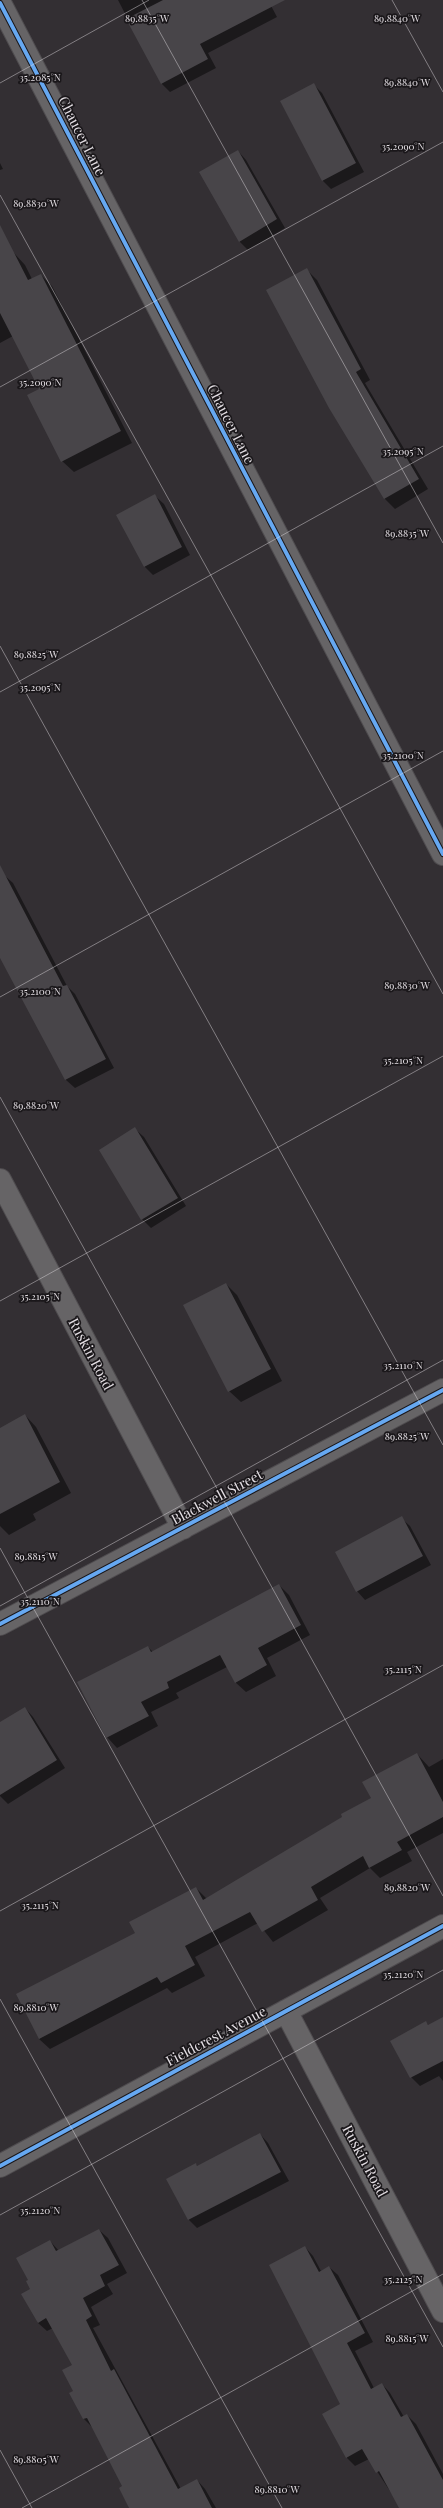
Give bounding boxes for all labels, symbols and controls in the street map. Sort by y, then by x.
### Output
text: 89.8835°W [125,11,170,25]
text: 89.8840°W [374,11,421,25]
text: 35.2085°N [19,70,61,84]
text: 89.8840°W [384,75,431,89]
street label: Chaucer Lane [54,93,111,179]
text: 35.2090°N [381,139,425,153]
text: 89.8830°W [13,196,60,210]
text: 35.2090°N [18,375,62,389]
street label: Chaucer Lane [203,381,260,467]
text: 35.2095°N [382,444,424,458]
text: 89.8835°W [385,526,430,540]
text: 89.8825°W [14,647,59,661]
text: 35.2095°N [19,680,61,694]
text: 35.2100°N [382,748,424,762]
text: 89.8830°W [384,978,431,992]
text: 35.2100°N [19,984,61,998]
text: 35.2105°N [383,1053,423,1067]
text: 89.8820°W [13,1098,60,1112]
text: 35.2105°N [20,1289,60,1303]
street label: Ruskin Road [65,1314,118,1393]
text: 35.2110°N [383,1358,423,1372]
text: 89.8825°W [385,1429,430,1443]
street label: Blackwell Street [168,1464,267,1529]
text: 89.8815°W [14,1549,59,1563]
text: 35.2110°N [20,1594,60,1608]
text: 35.2115°N [384,1662,422,1676]
text: 89.8820°W [384,1880,431,1894]
text: 35.2115°N [21,1898,59,1912]
text: 35.2120°N [383,1967,423,1981]
text: 89.8810°W [14,2000,59,2014]
street label: Fieldcrest Avenue [162,2001,269,2070]
street label: Ruskin Road [339,2121,392,2200]
text: 35.2120°N [20,2203,60,2217]
text: 35.2125°N [384,2272,422,2286]
text: 89.8815°W [385,2331,430,2345]
text: 89.8805°W [13,2452,60,2466]
text: 89.8810°W [255,2482,300,2496]

